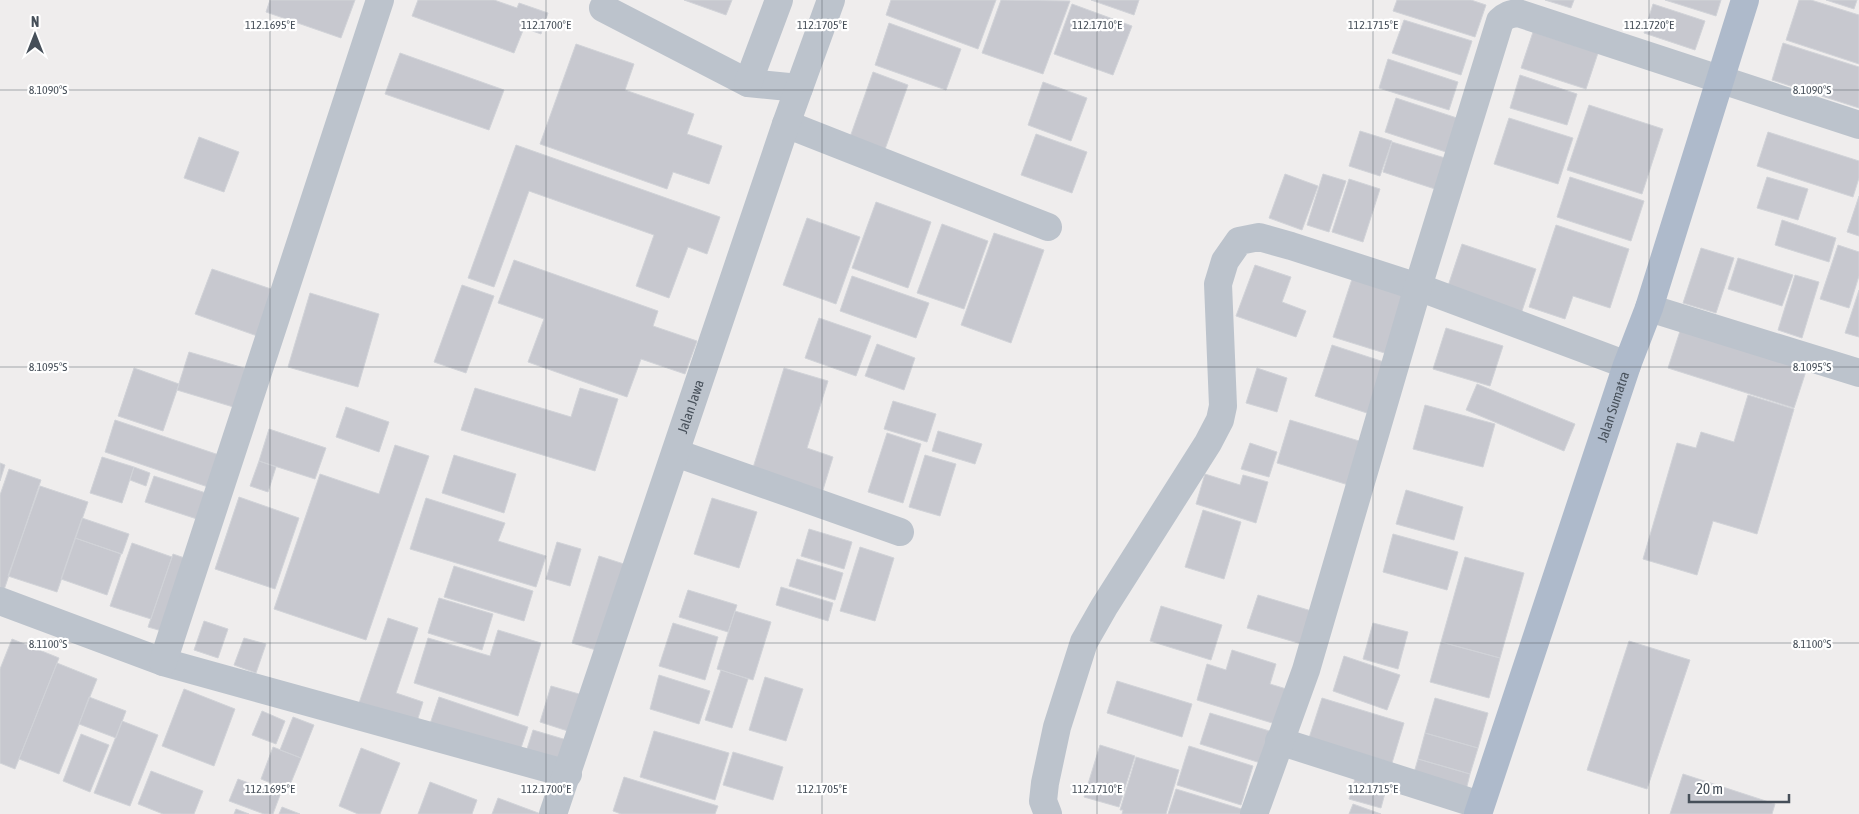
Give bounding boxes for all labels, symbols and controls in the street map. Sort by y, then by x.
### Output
north arrow [10,10,60,60]
text: N [31,14,39,30]
text: 112.1695°E [245,18,295,32]
text: 112.1700°E [521,18,571,32]
text: 112.1705°E [797,18,847,32]
text: 112.1710°E [1072,18,1122,32]
text: 112.1715°E [1348,18,1398,32]
text: 112.1720°E [1624,18,1674,32]
text: 8.1090°S [29,83,67,97]
text: 8.1090°S [1793,83,1831,97]
text: 8.1095°S [29,360,67,374]
text: 8.1095°S [1793,360,1831,374]
street label: Jalan Sumatra [1594,369,1632,444]
street label: Jalan Jawa [674,378,707,436]
text: 8.1100°S [29,637,67,651]
text: 8.1100°S [1793,637,1831,651]
scale bar [1689,772,1789,804]
text: 20 m [1696,780,1723,797]
text: 112.1695°E [245,782,295,796]
text: 112.1700°E [521,782,571,796]
text: 112.1705°E [797,782,847,796]
text: 112.1710°E [1072,782,1122,796]
text: 112.1715°E [1348,782,1398,796]

